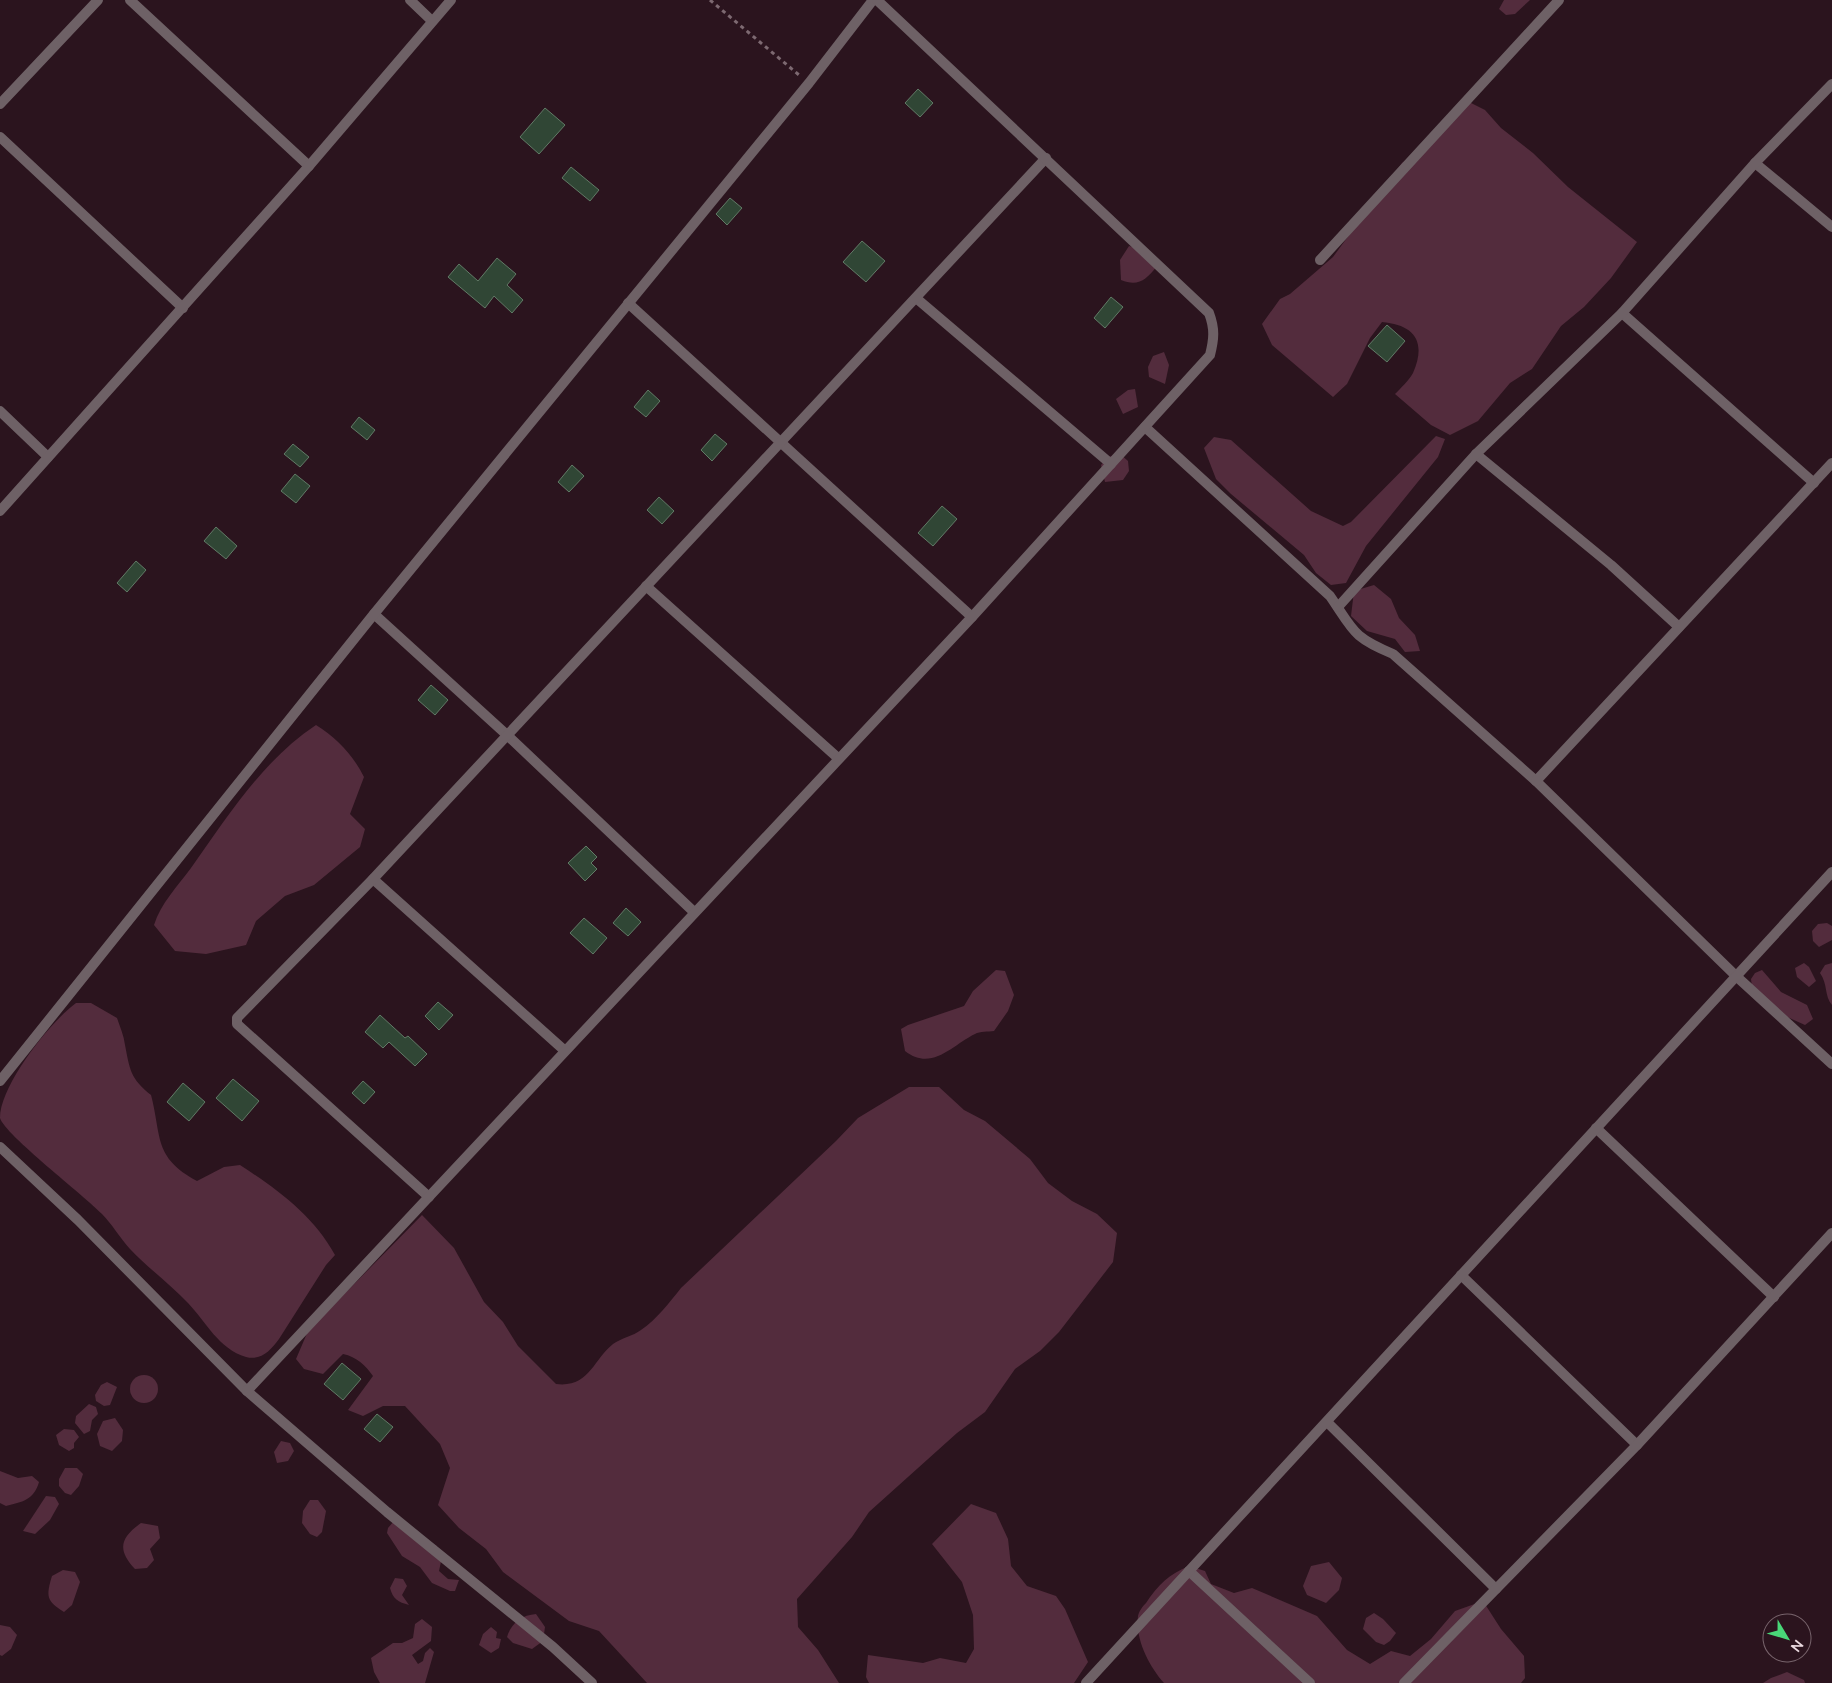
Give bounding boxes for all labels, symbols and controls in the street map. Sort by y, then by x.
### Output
north arrow [1762,1613,1812,1663]
text: N [1786,1636,1808,1656]

